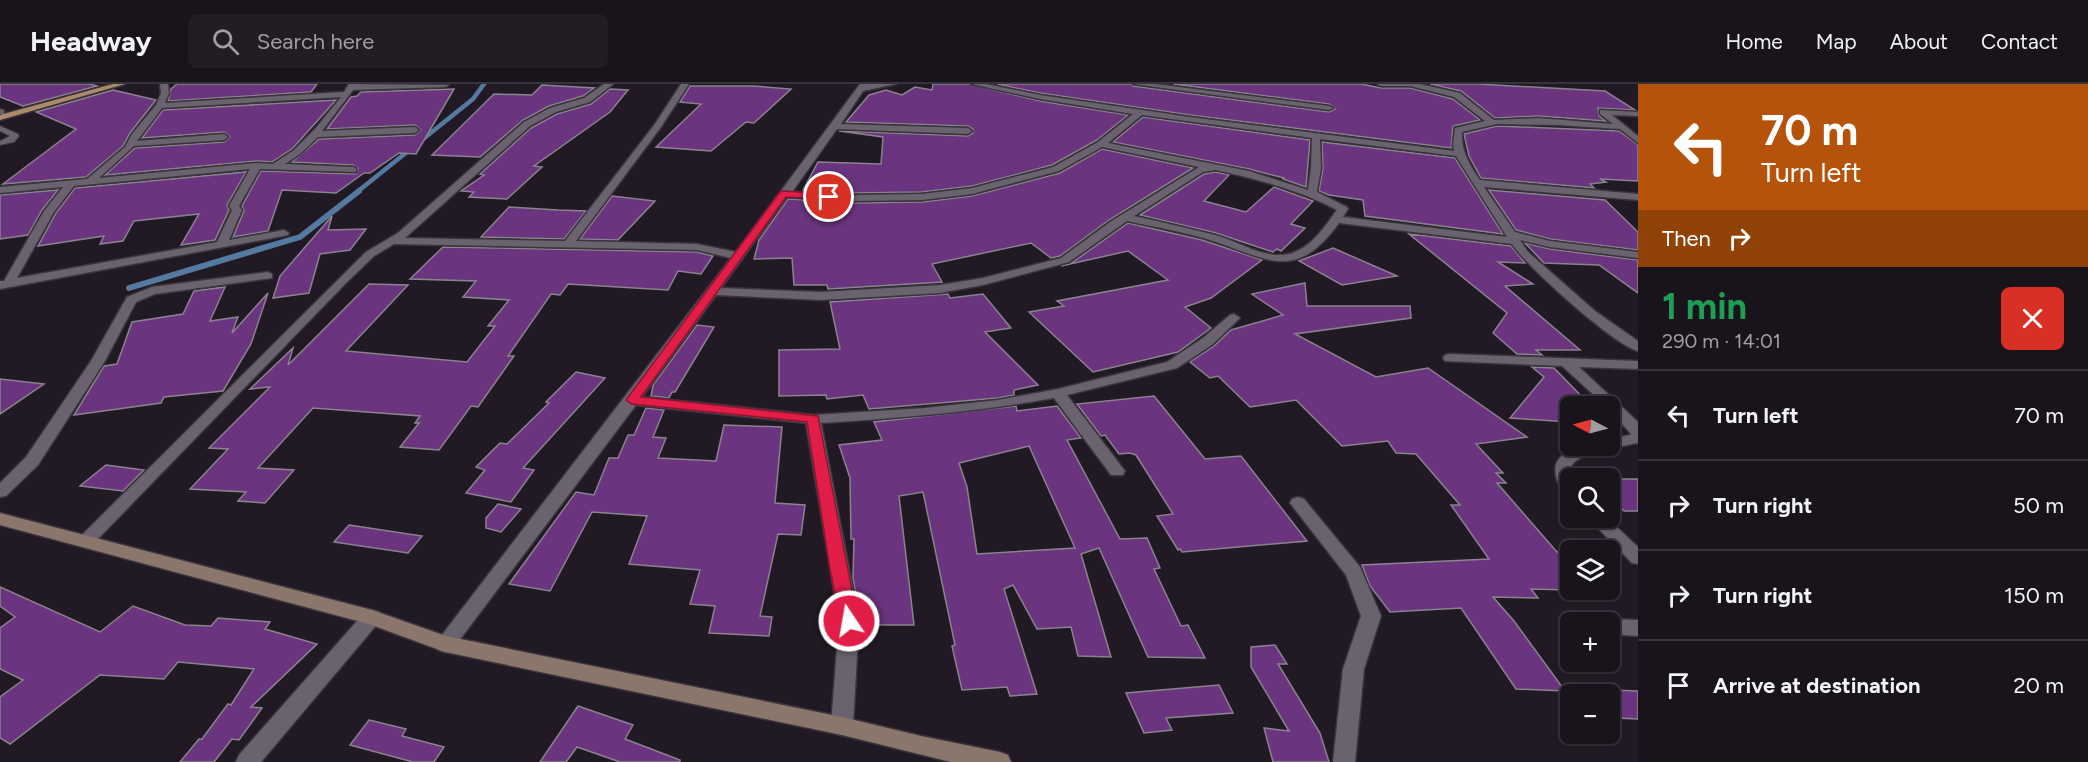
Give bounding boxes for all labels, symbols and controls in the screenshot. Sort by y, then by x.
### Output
search box [188,14,608,68]
text: Headway [30,24,152,58]
icon: search [209,25,242,58]
text: Search here [257,28,374,55]
text: Home [1726,29,1783,54]
text: Map [1816,29,1857,54]
text: About [1890,29,1948,54]
text: Contact [1981,29,2058,54]
text: 70 m [1761,105,1858,156]
icon: left [1662,108,1740,186]
text: Turn left [1761,156,1861,189]
pin [803,171,854,222]
icon: arrive [812,180,845,213]
icon: right [1723,222,1756,255]
text: Then [1662,225,1711,252]
text: 1 min [1662,285,1747,328]
button: close [2001,287,2064,350]
text: 290 m · 14:01 [1662,329,1781,353]
north arrow [1560,396,1620,456]
map controls [1560,396,1620,744]
icon: left [1662,399,1695,432]
text: Turn left [1713,402,1799,429]
text: 70 m [2014,402,2064,429]
button: search [1560,468,1620,528]
icon: right [1662,489,1695,522]
text: Turn right [1713,492,1812,519]
text: 50 m [2013,492,2064,519]
button: layers [1560,540,1620,600]
icon: right [1662,579,1695,612]
text: Turn right [1713,582,1812,609]
text: 150 m [2004,582,2064,609]
position arrow [817,589,881,653]
button: + [1560,612,1620,672]
icon: arrive [1662,669,1695,702]
text: Arrive at destination [1713,672,1921,699]
text: 20 m [2013,672,2064,699]
button: − [1560,684,1620,744]

